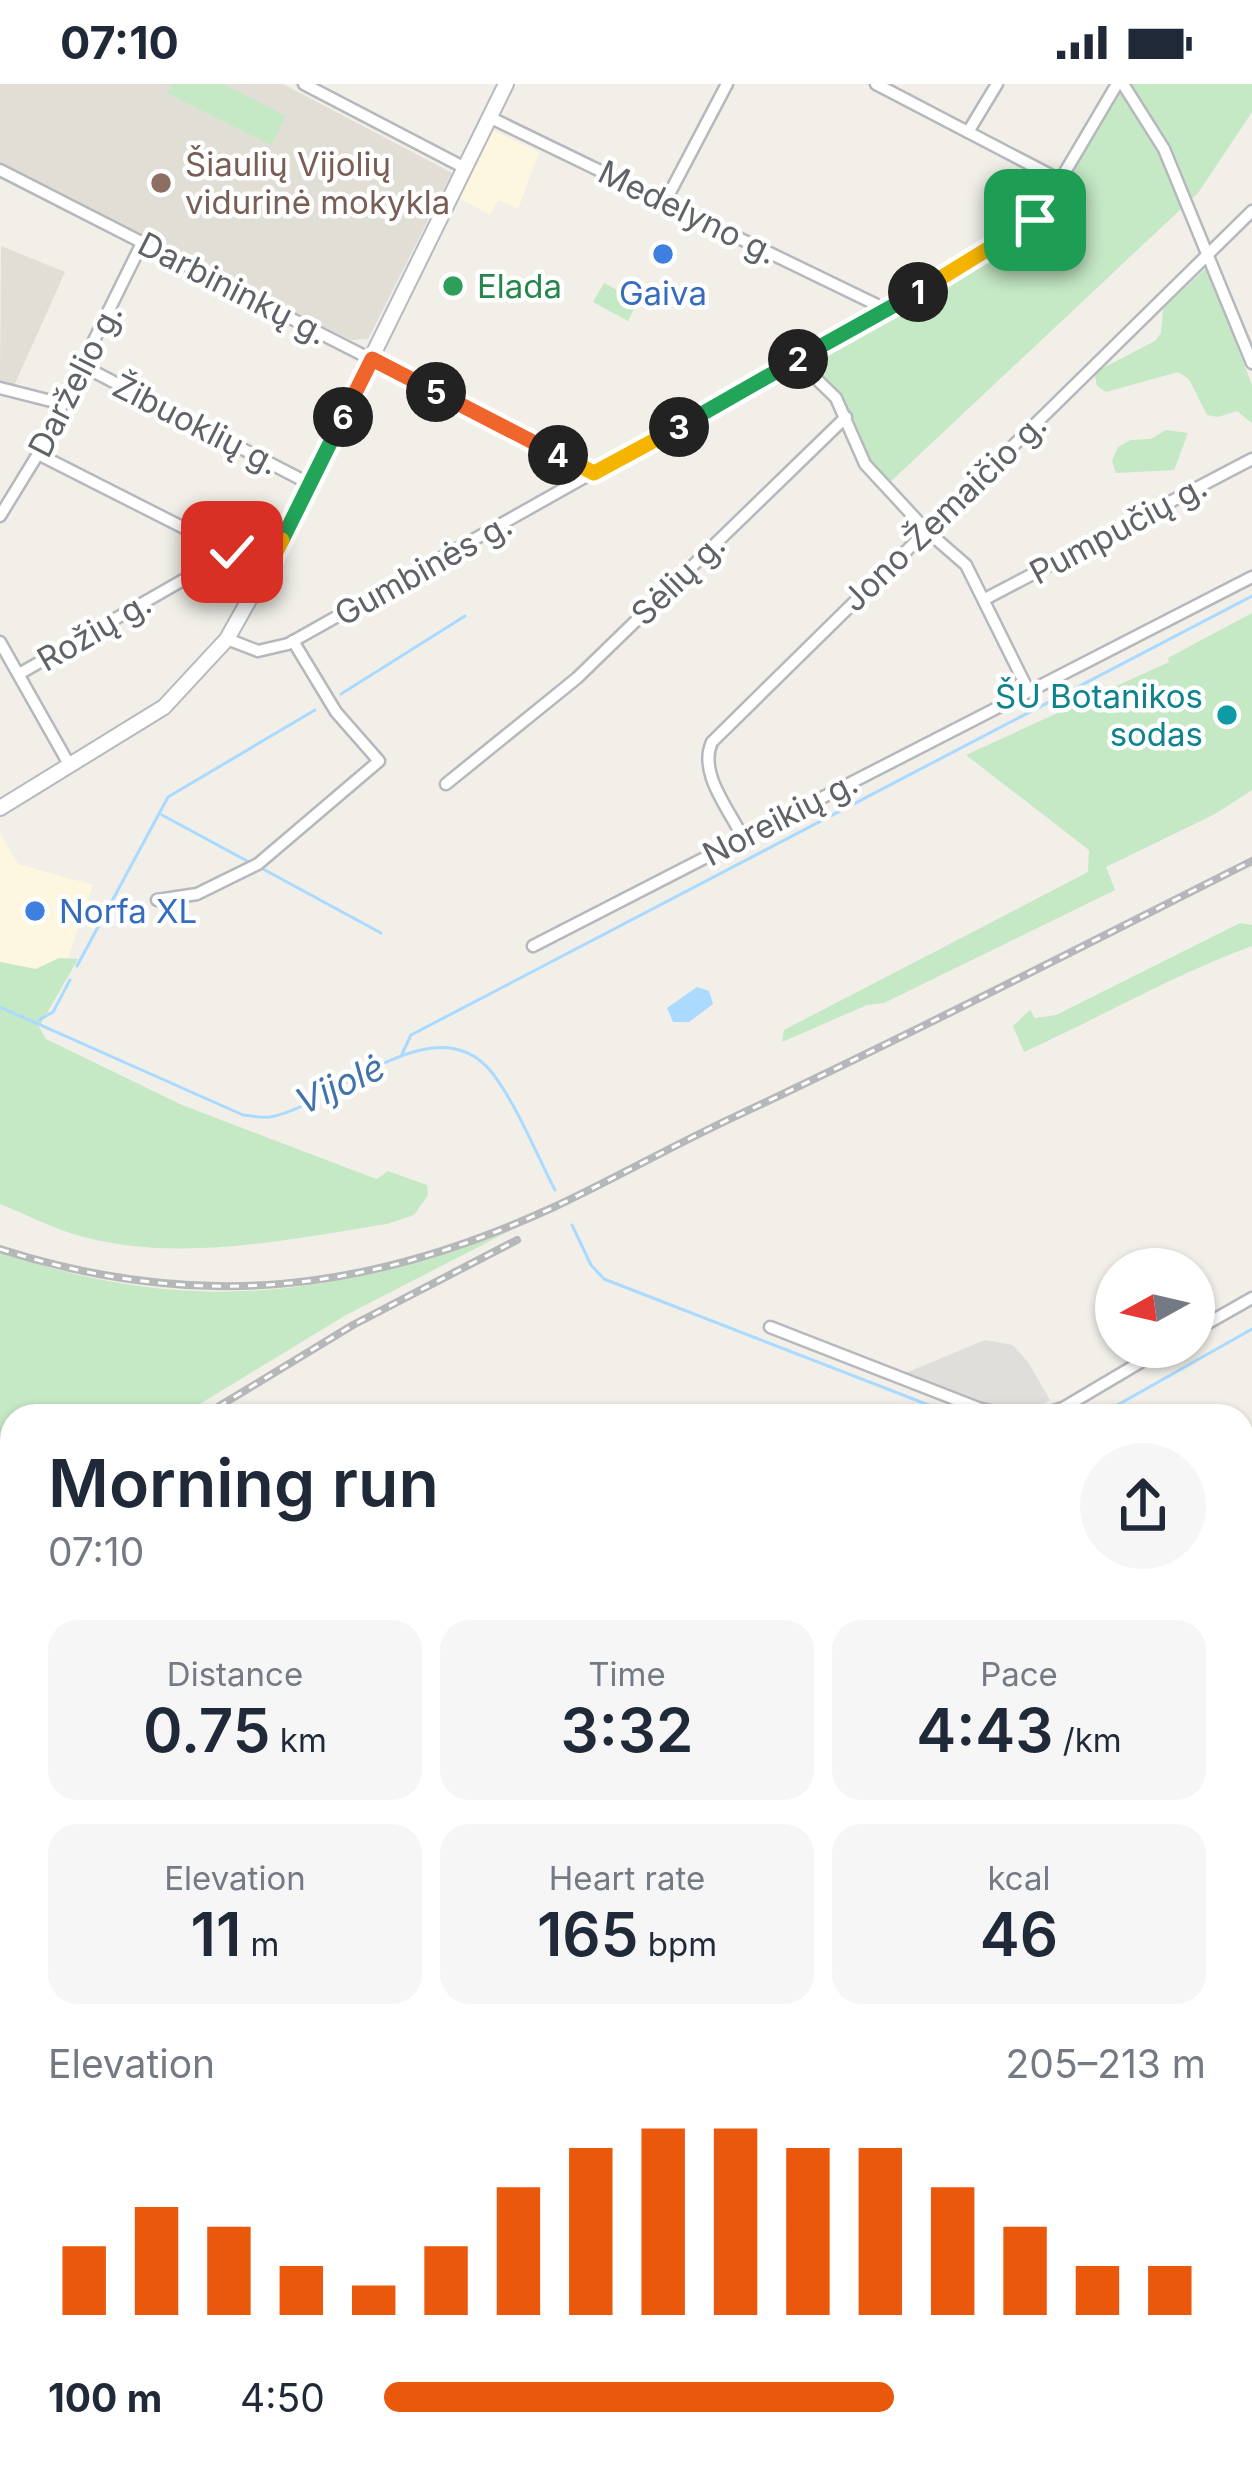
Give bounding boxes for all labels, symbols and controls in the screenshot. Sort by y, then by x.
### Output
text: 07:10 [60,15,179,70]
place label: Šiaulių Vijolių vidurinė mokykla [185,144,450,222]
street label: Medelyno g. [592,152,784,272]
pin [984,169,1086,271]
marker: Šiaulių Vijolių vidurinė mokykla [148,170,174,196]
icon: arrive [1002,187,1068,253]
street label: Darbininkų g. [132,223,334,353]
marker: Gaiva [650,241,676,267]
pin: 1 [888,262,948,322]
place label: Elada [477,266,562,306]
text: 1 [911,272,925,312]
marker: Elada [440,273,466,299]
place label: Gaiva [619,273,707,313]
street label: Darželio g. [19,297,131,463]
pin: 2 [768,329,828,389]
text: 2 [788,339,808,379]
pin: 5 [406,362,466,422]
street label: Žibuoklių g. [106,365,286,483]
text: 5 [425,372,447,412]
pin: 6 [313,387,373,447]
text: 6 [332,397,354,437]
pin: 3 [649,397,709,457]
street label: Jono Žemaičio g. [834,404,1054,620]
text: 3 [668,407,690,447]
pin: 4 [528,425,588,485]
text: 4 [547,435,569,475]
street label: Pumpučių g. [1023,466,1213,592]
pin [181,501,283,603]
street label: Gumbinės g. [327,504,519,634]
icon: check [199,519,265,585]
street label: Sėlių g. [623,525,733,633]
street label: Rožių g. [30,582,158,680]
place label: ŠU Botanikos sodas [995,676,1203,754]
marker: ŠU Botanikos sodas [1214,702,1240,728]
street label: Noreikių g. [696,762,864,874]
place label: Norfa XL [59,891,197,931]
marker: Norfa XL [22,898,48,924]
water label: Vijolė [288,1044,392,1124]
north arrow [1095,1248,1215,1368]
map controls [1095,1248,1215,1368]
text: Morning run [48,1443,439,1523]
button: share [1080,1443,1206,1569]
text: 07:10 [48,1528,144,1575]
text: Distance [167,1654,303,1694]
text: Time [588,1654,666,1694]
text: Pace [980,1654,1058,1694]
text: 0.75 [143,1694,271,1766]
text: 3:32 [561,1694,693,1766]
text: 4:43 [916,1694,1054,1766]
text: km [271,1720,327,1760]
text: /km [1054,1720,1122,1760]
text: Elevation [164,1858,306,1898]
text: Heart rate [549,1858,705,1898]
text: kcal [987,1858,1051,1898]
text: 11 [191,1898,241,1970]
text: 165 [537,1898,638,1970]
text: 46 [980,1898,1058,1970]
text: m [241,1924,279,1964]
text: bpm [638,1924,717,1964]
text: Elevation [48,2040,215,2087]
text: 205–213 m [1006,2040,1206,2087]
text: 100 m [48,2374,162,2421]
text: 4:50 [240,2374,325,2421]

